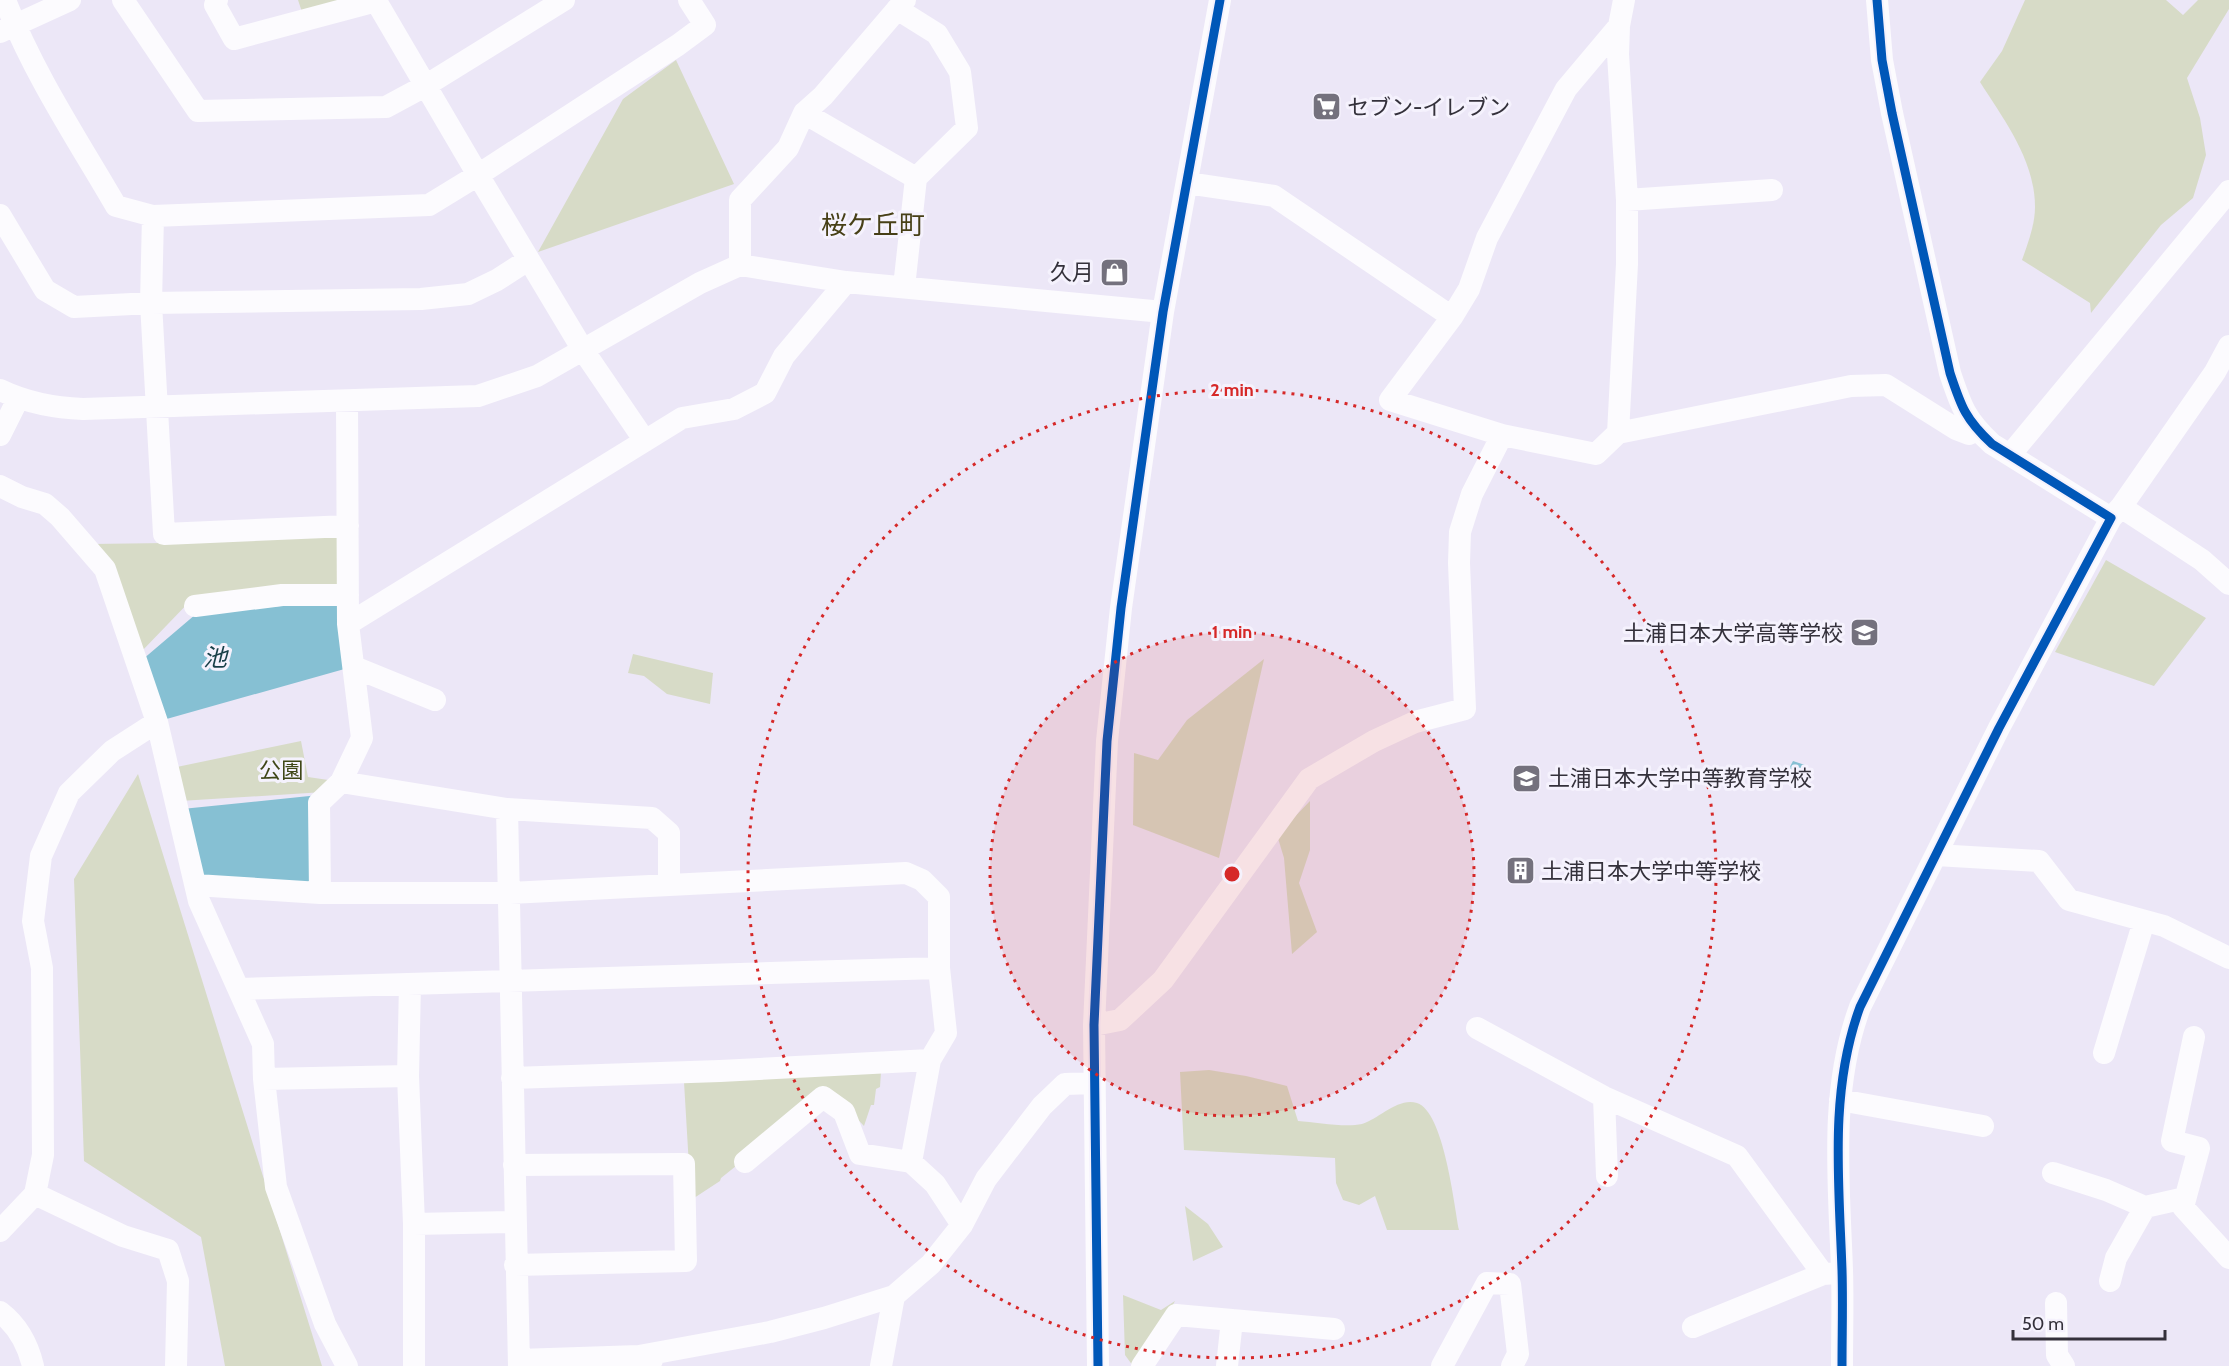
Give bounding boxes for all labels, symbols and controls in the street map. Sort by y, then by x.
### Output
supermarket icon: セブン-イレブン [1310,91,1342,123]
place label: セブン-イレブン [1347,94,1510,121]
district label: 桜ケ丘町 [821,209,925,241]
shop icon: 久月 [1099,256,1131,288]
place label: 久月 [1050,259,1094,286]
text: 2 min [1210,379,1254,401]
school or university icon: 土浦日本大学高等学校 [1848,617,1880,649]
place label: 土浦日本大学高等学校 [1623,620,1843,647]
text: 1 min [1212,621,1252,643]
water label: 池 [203,643,229,672]
park label: 公園 [259,757,303,784]
school or university icon: 土浦日本大学中等教育学校 [1511,762,1543,794]
place label: 土浦日本大学中等教育学校 [1548,765,1812,792]
building icon: 土浦日本大学中等学校 [1504,855,1536,887]
place label: 土浦日本大学中等学校 [1541,858,1761,885]
centre of rings [1222,864,1242,884]
scale bar [2013,1303,2164,1341]
text: 50 m [2022,1313,2064,1335]

